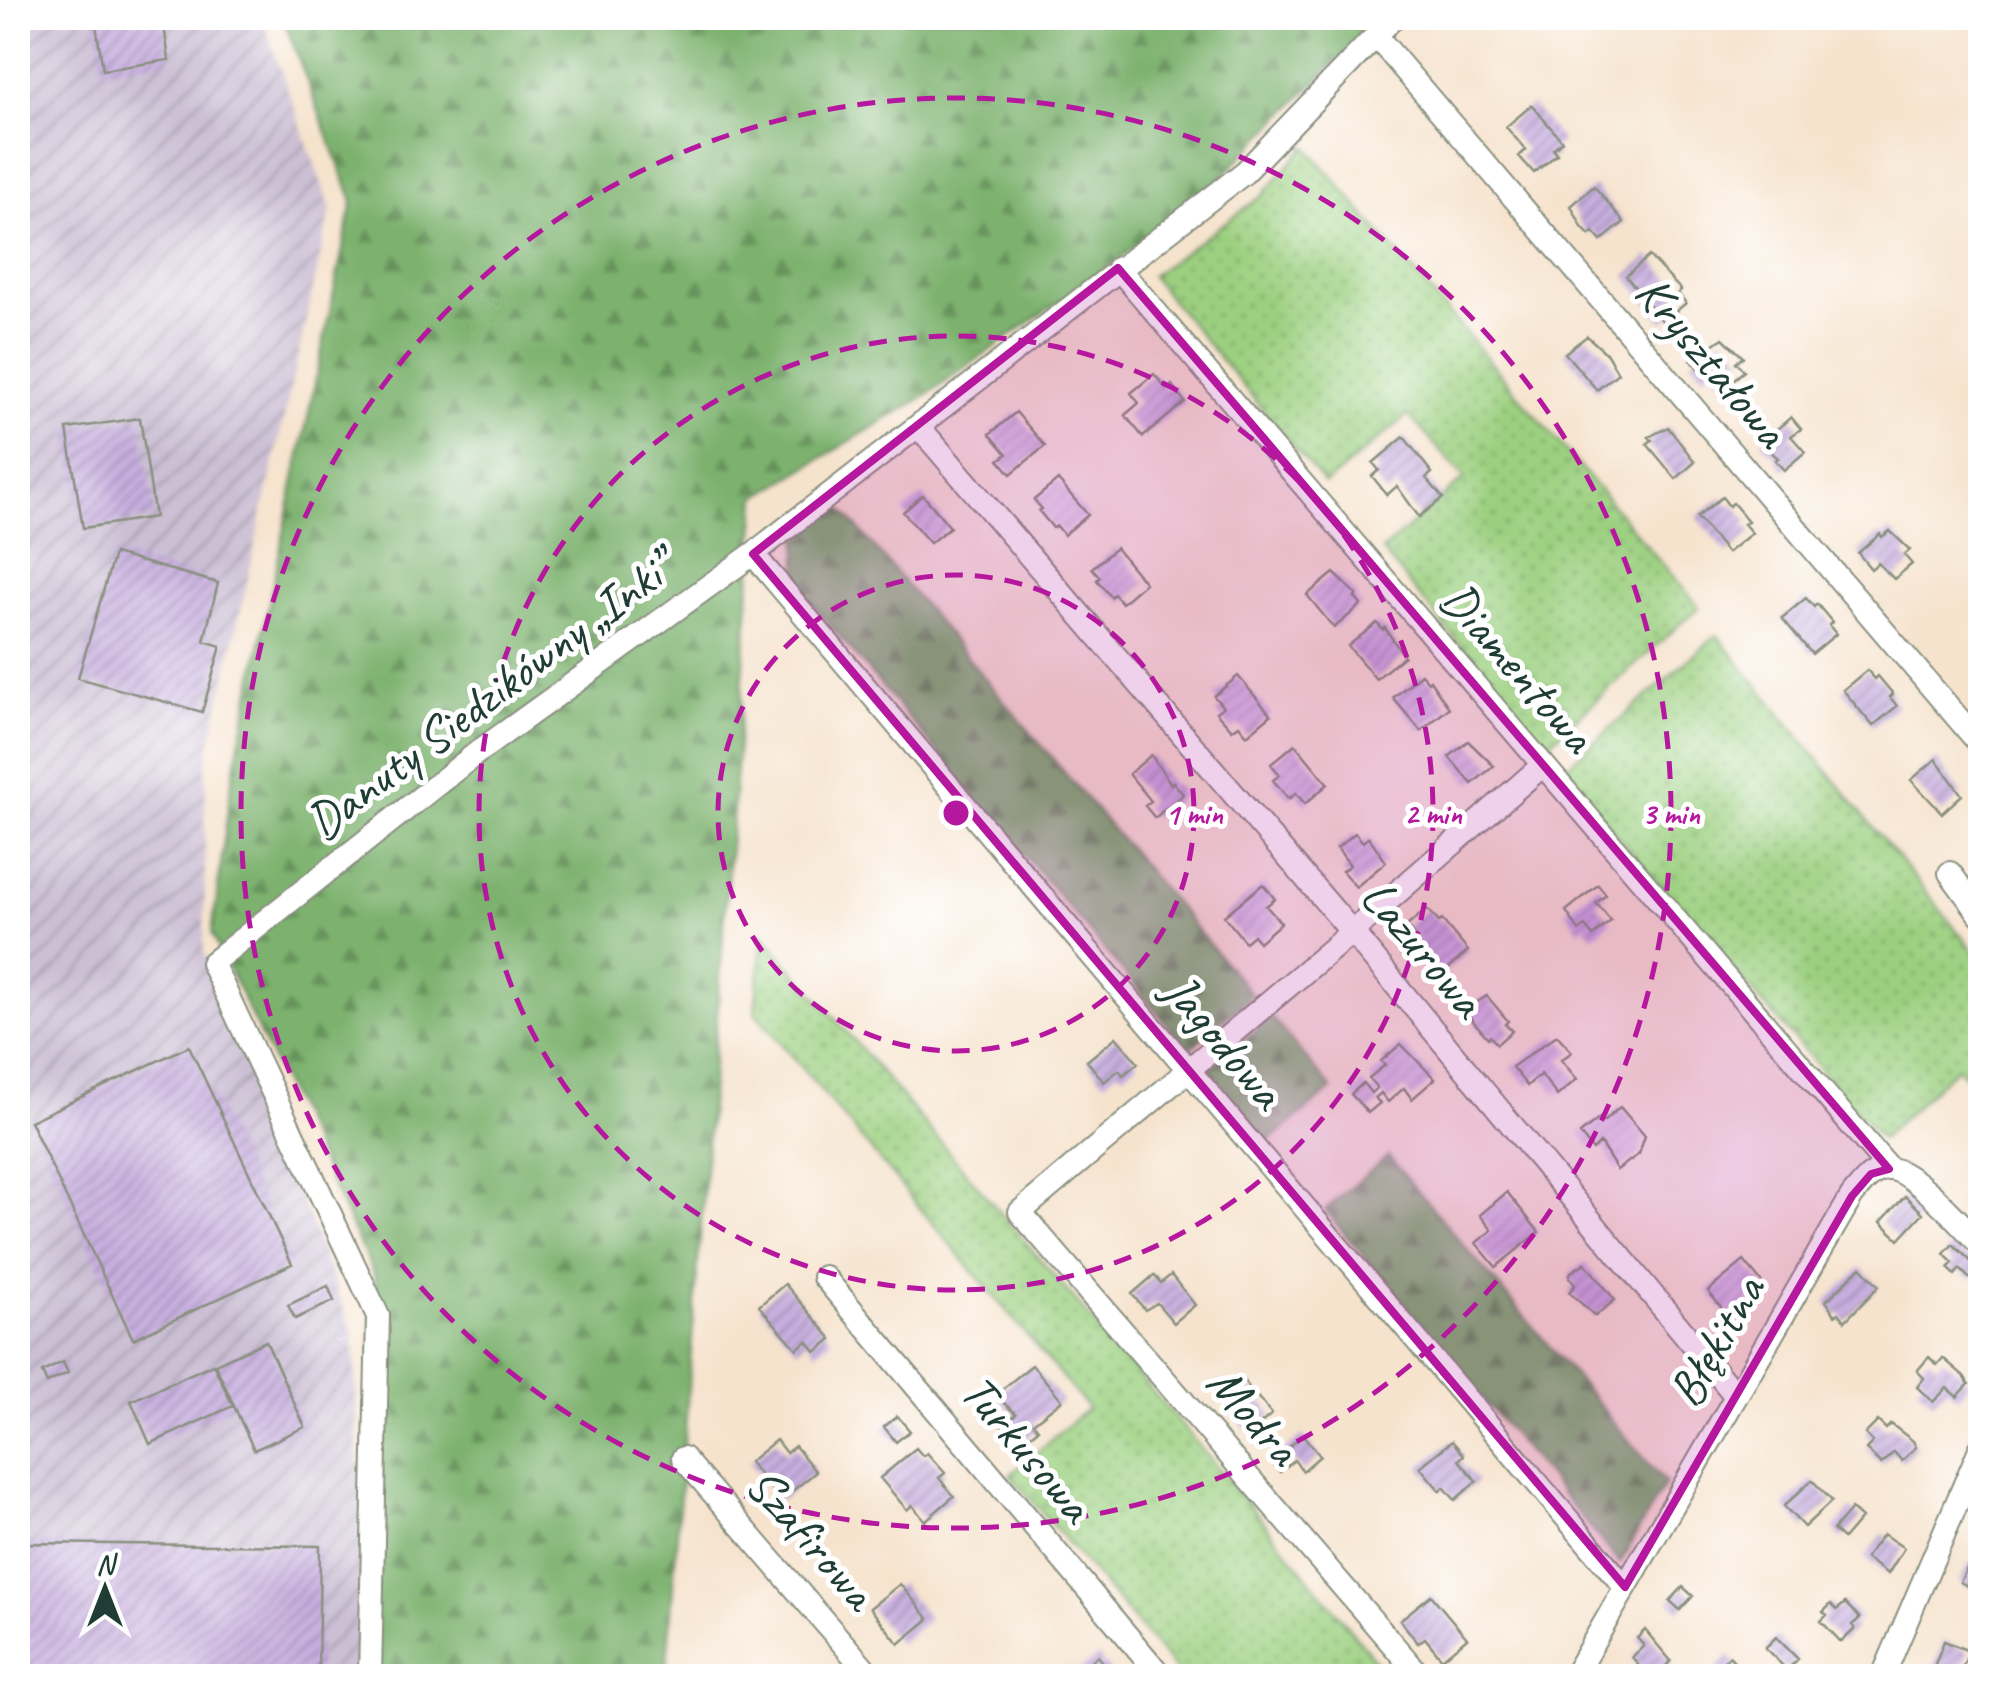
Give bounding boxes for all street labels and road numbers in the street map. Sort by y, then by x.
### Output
street label: Kryształowa [1622,262,1804,462]
street label: Danuty Siedzikówny „Inki” [294,530,693,853]
street label: Diamentowa [1427,569,1611,767]
street label: Lazurowa [1347,866,1501,1032]
street label: Jagodowa [1148,959,1301,1124]
street label: Błękitna [1654,1262,1780,1418]
street label: Modra [1194,1352,1316,1480]
street label: Turkusowa [947,1361,1109,1537]
street label: Szafirowa [732,1454,893,1625]

